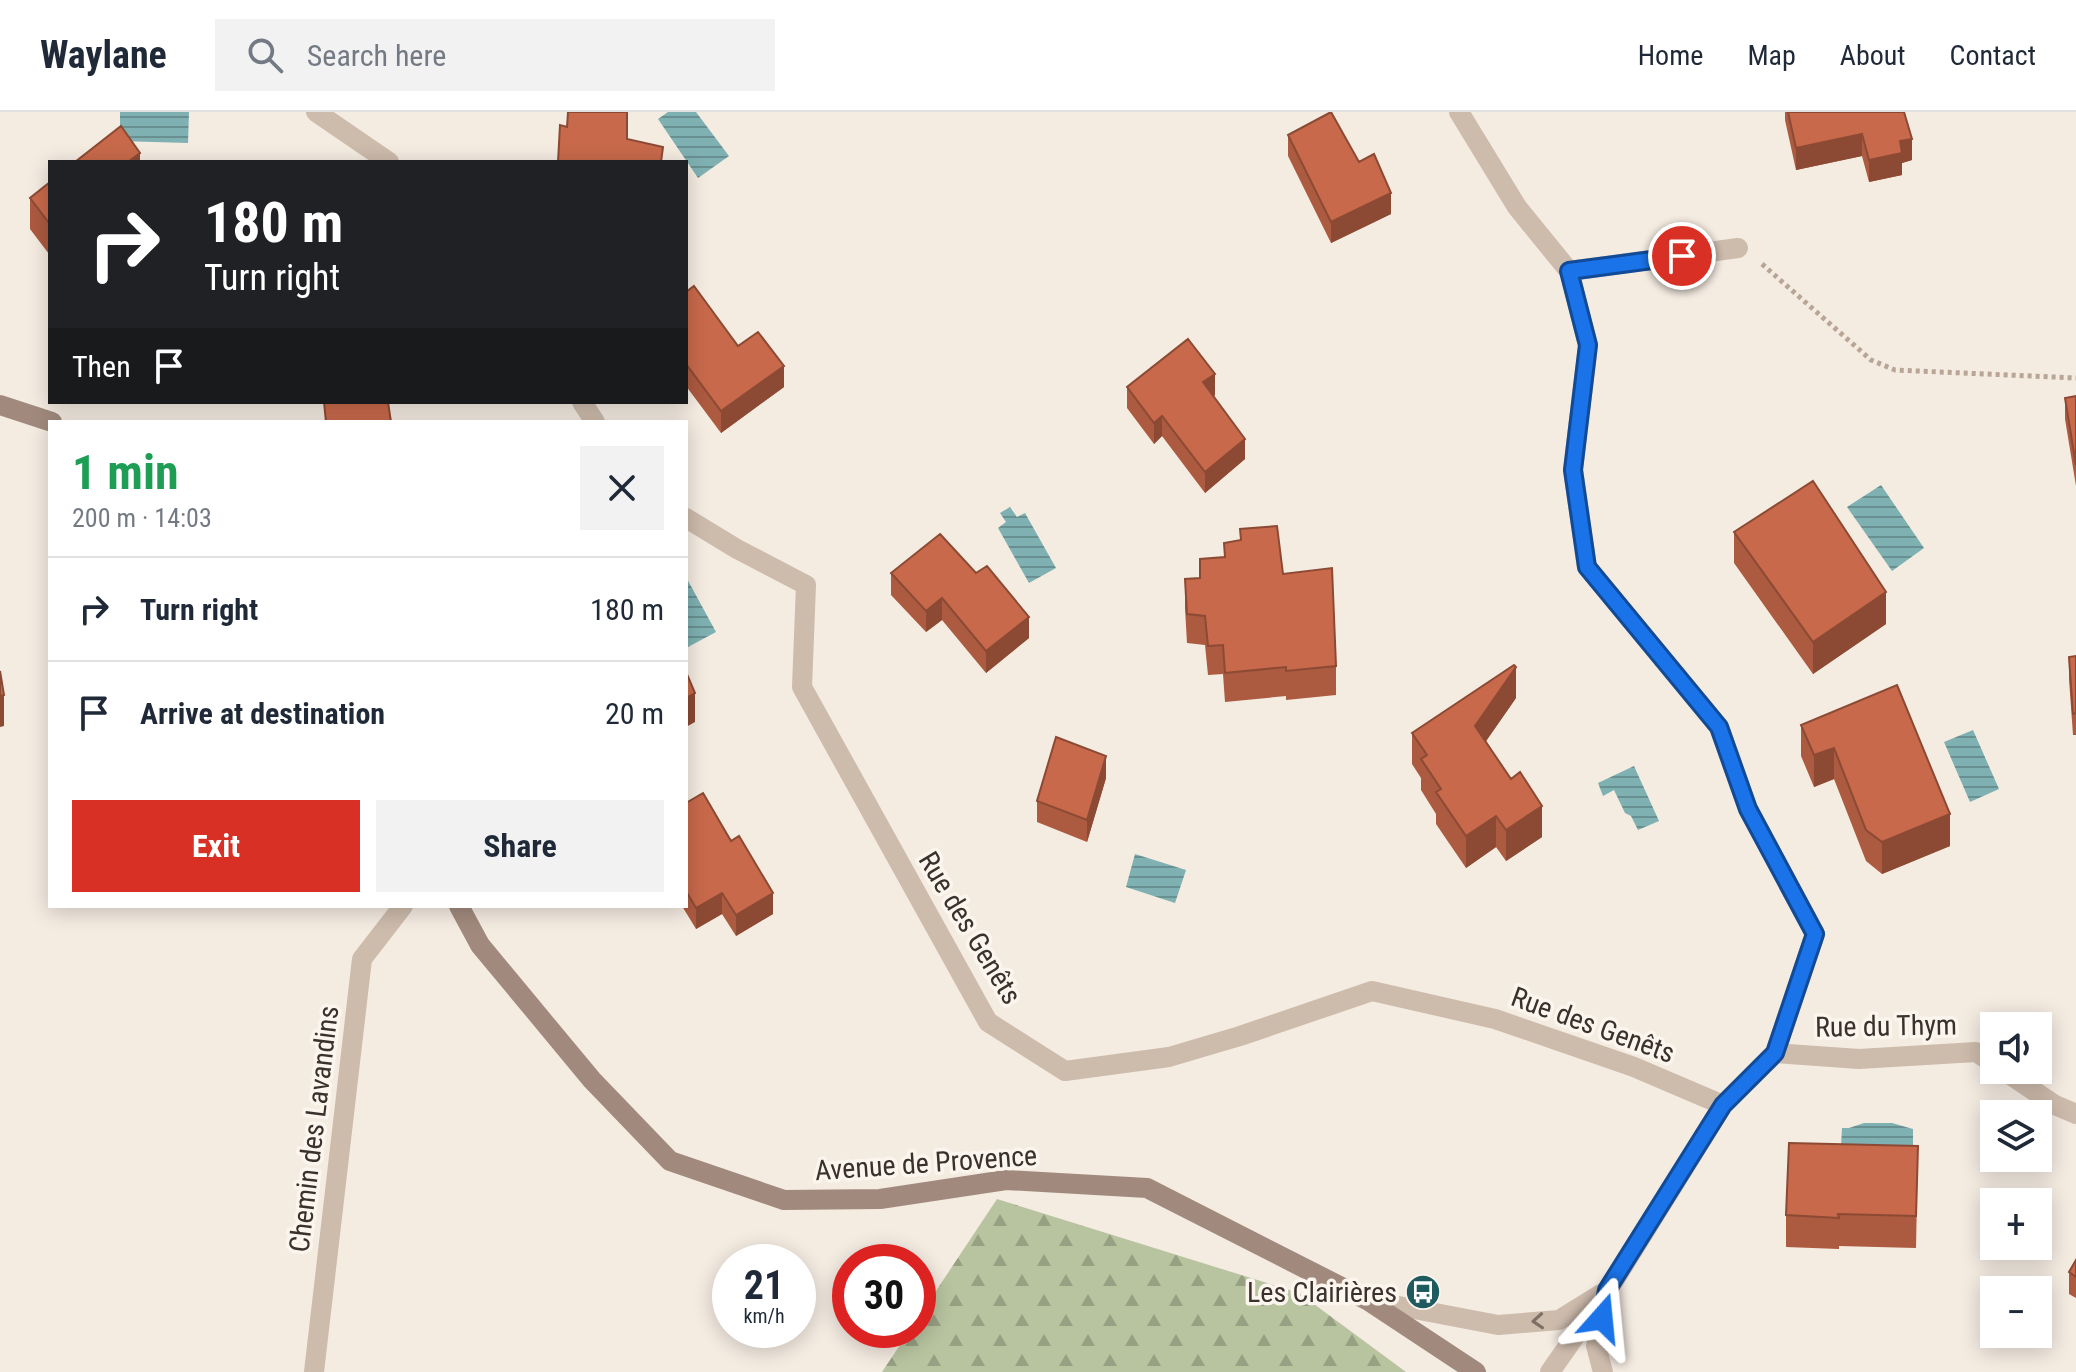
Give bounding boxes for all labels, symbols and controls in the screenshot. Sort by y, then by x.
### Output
search box [215,19,775,91]
text: Waylane [40,33,167,77]
icon: search [243,33,287,77]
text: Search here [307,38,446,73]
text: Home [1638,39,1703,72]
text: Map [1747,39,1796,72]
text: About [1840,39,1906,72]
text: Contact [1950,39,2036,72]
text: 180 m [204,190,343,256]
icon: right [72,192,176,296]
pin [1648,222,1716,290]
icon: arrive [1660,234,1704,278]
text: Turn right [204,257,340,299]
icon: arrive [147,344,191,388]
text: Then [72,349,131,384]
text: 1 min [72,444,179,501]
button: close [580,446,664,530]
text: 200 m · 14:03 [72,503,212,533]
icon: right [72,587,116,631]
text: Turn right [140,592,258,627]
text: 180 m [590,592,664,627]
icon: arrive [72,691,116,735]
text: Arrive at destination [140,696,385,731]
text: 20 m [605,696,664,731]
button: Exit [72,800,360,892]
button: Share [376,800,664,892]
street label: Rue des Genêts [912,846,1028,1010]
street label: Rue des Genêts [1507,980,1679,1070]
street label: Chemin des Lavandins [283,1004,345,1254]
street label: Rue du Thym [1815,1008,1957,1044]
map controls [1980,1012,2052,1348]
button: sound [1980,1012,2052,1084]
button: layers [1980,1100,2052,1172]
street label: Avenue de Provence [814,1139,1038,1187]
button: + [1980,1188,2052,1260]
speed limit sign: 30 [832,1244,936,1348]
text: 21 [744,1262,784,1309]
bus stop icon: Les Clairières [1404,1273,1442,1311]
place label: Les Clairières [1247,1276,1397,1309]
position arrow [1560,1276,1644,1360]
button: − [1980,1276,2052,1348]
text: km/h [743,1304,785,1328]
one-way arrow [1531,1313,1544,1330]

